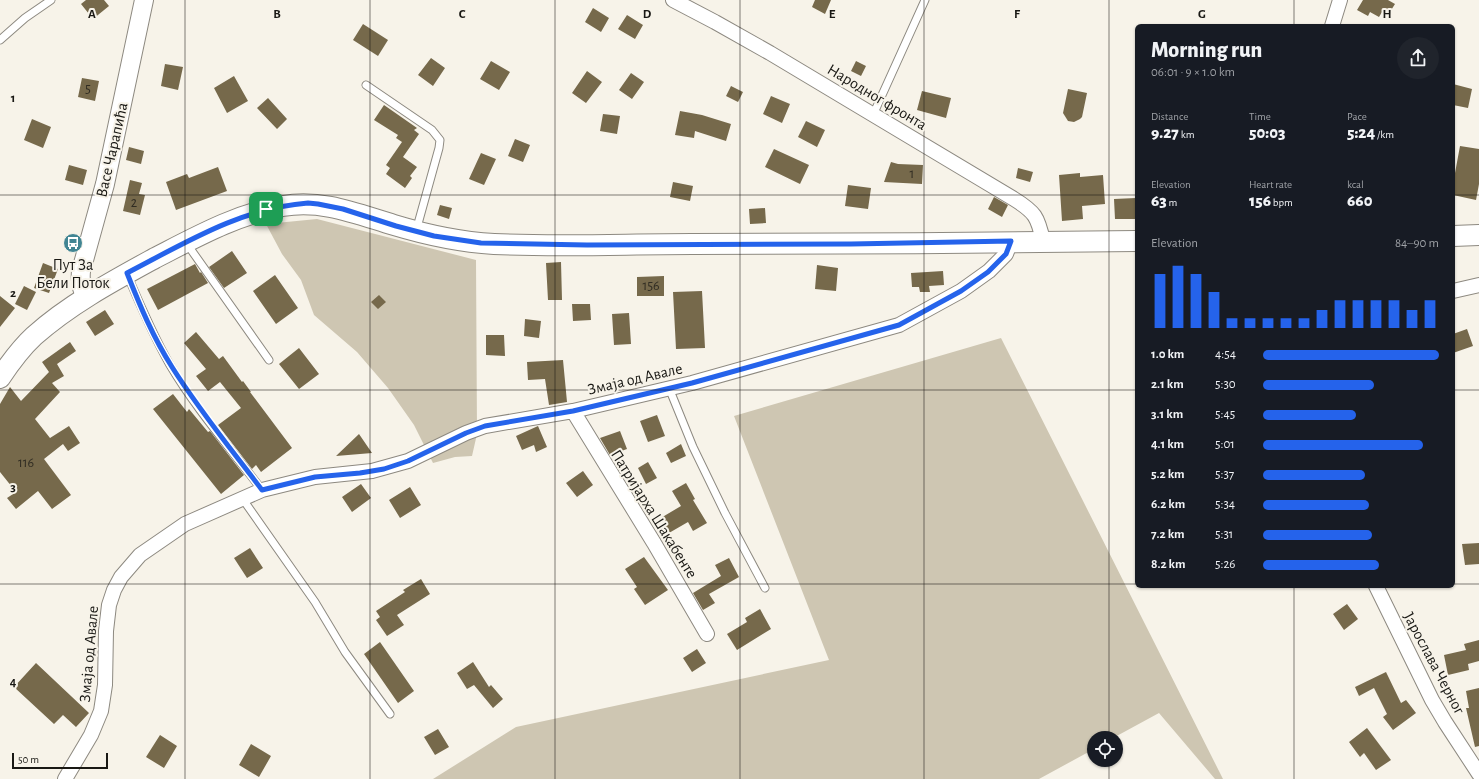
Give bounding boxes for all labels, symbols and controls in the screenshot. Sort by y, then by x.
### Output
text: A [88,8,96,21]
text: B [273,8,281,21]
text: C [459,8,466,21]
text: D [643,8,652,21]
text: E [829,8,836,21]
text: F [1014,8,1021,21]
text: G [1198,8,1206,21]
text: H [1382,8,1392,21]
button: share [1397,37,1439,79]
text: Morning run [1151,39,1262,61]
street label: Народног фронта [824,61,930,133]
text: 06:01 · 9 × 1.0 km [1151,66,1235,79]
house number: 5 [85,82,91,96]
text: 1 [11,92,15,105]
street label: Васе Чарапића [93,101,131,199]
text: Distance [1151,111,1188,122]
text: Time [1249,111,1271,122]
text: Pace [1347,111,1367,122]
text: 9.27 [1151,124,1179,141]
text: 50:03 [1249,124,1285,141]
text: 5:24 [1347,124,1375,141]
text: km [1179,129,1194,140]
text: /km [1375,129,1394,140]
house number: 1 [910,167,914,181]
text: Elevation [1151,179,1191,190]
text: Heart rate [1249,179,1292,190]
text: kcal [1347,179,1364,190]
pin [249,192,283,226]
text: 63 [1151,192,1167,209]
text: 156 [1249,192,1271,209]
text: 660 [1347,192,1372,209]
house number: 2 [131,196,137,210]
text: m [1167,197,1177,208]
text: bpm [1271,197,1293,208]
icon: arrive [255,198,277,220]
bus stop icon: Пут За Бели Поток [62,232,84,254]
text: Elevation [1151,237,1198,250]
text: 84–90 m [1395,237,1439,250]
place label: Пут За Бели Поток [36,257,110,291]
house number: 156 [642,279,660,293]
text: 2 [10,287,16,300]
text: 1.0 km [1151,348,1184,361]
text: 4:54 [1215,348,1236,361]
street label: Змаја од Авале [586,360,684,399]
text: 2.1 km [1151,378,1184,391]
text: 5:30 [1215,378,1236,391]
text: 3.1 km [1151,408,1183,421]
text: 5:45 [1215,408,1235,421]
text: 4.1 km [1151,438,1184,451]
text: 5:01 [1215,438,1235,451]
street label: Патријарха Шакабенте [607,447,700,582]
house number: 116 [18,456,34,470]
text: 5.2 km [1151,468,1185,481]
text: 5:37 [1215,468,1234,481]
text: 3 [10,481,16,494]
text: 6.2 km [1151,498,1185,511]
text: 5:34 [1215,498,1235,511]
text: 7.2 km [1151,528,1185,541]
text: 5:31 [1215,528,1233,541]
text: 8.2 km [1151,558,1185,571]
text: 5:26 [1215,558,1235,571]
street label: Змаја од Авале [77,605,102,703]
street label: Јарослава Черног [1400,609,1468,717]
text: 4 [10,676,17,689]
map controls [1087,731,1123,767]
button: locate [1087,731,1123,767]
scale bar [12,751,108,770]
text: 50 m [18,754,39,765]

